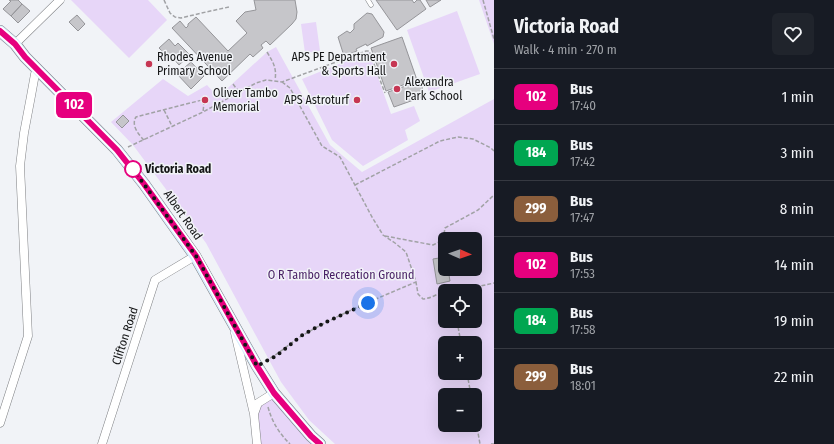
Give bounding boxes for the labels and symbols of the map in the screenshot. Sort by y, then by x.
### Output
place label: Rhodes Avenue Primary School [157,50,233,78]
place label: APS PE Department & Sports Hall [292,50,386,78]
marker: Rhodes Avenue Primary School [144,59,154,69]
marker: APS PE Department & Sports Hall [389,59,399,69]
place label: Alexandra Park School [405,75,462,103]
marker: Alexandra Park School [392,84,402,94]
place label: Oliver Tambo Memorial [213,86,278,114]
line badge: 102 [51,92,97,118]
place label: APS Astroturf [284,93,350,107]
marker: Oliver Tambo Memorial [200,95,210,105]
marker: APS Astroturf [352,95,362,105]
marker: Victoria Road [124,160,142,178]
place label: Victoria Road [144,162,211,176]
street label: Albert Road [161,187,205,243]
north arrow [438,232,482,276]
park label: O R Tambo Recreation Ground [268,268,414,282]
your location [358,293,378,313]
street label: Clifton Road [109,305,141,367]

